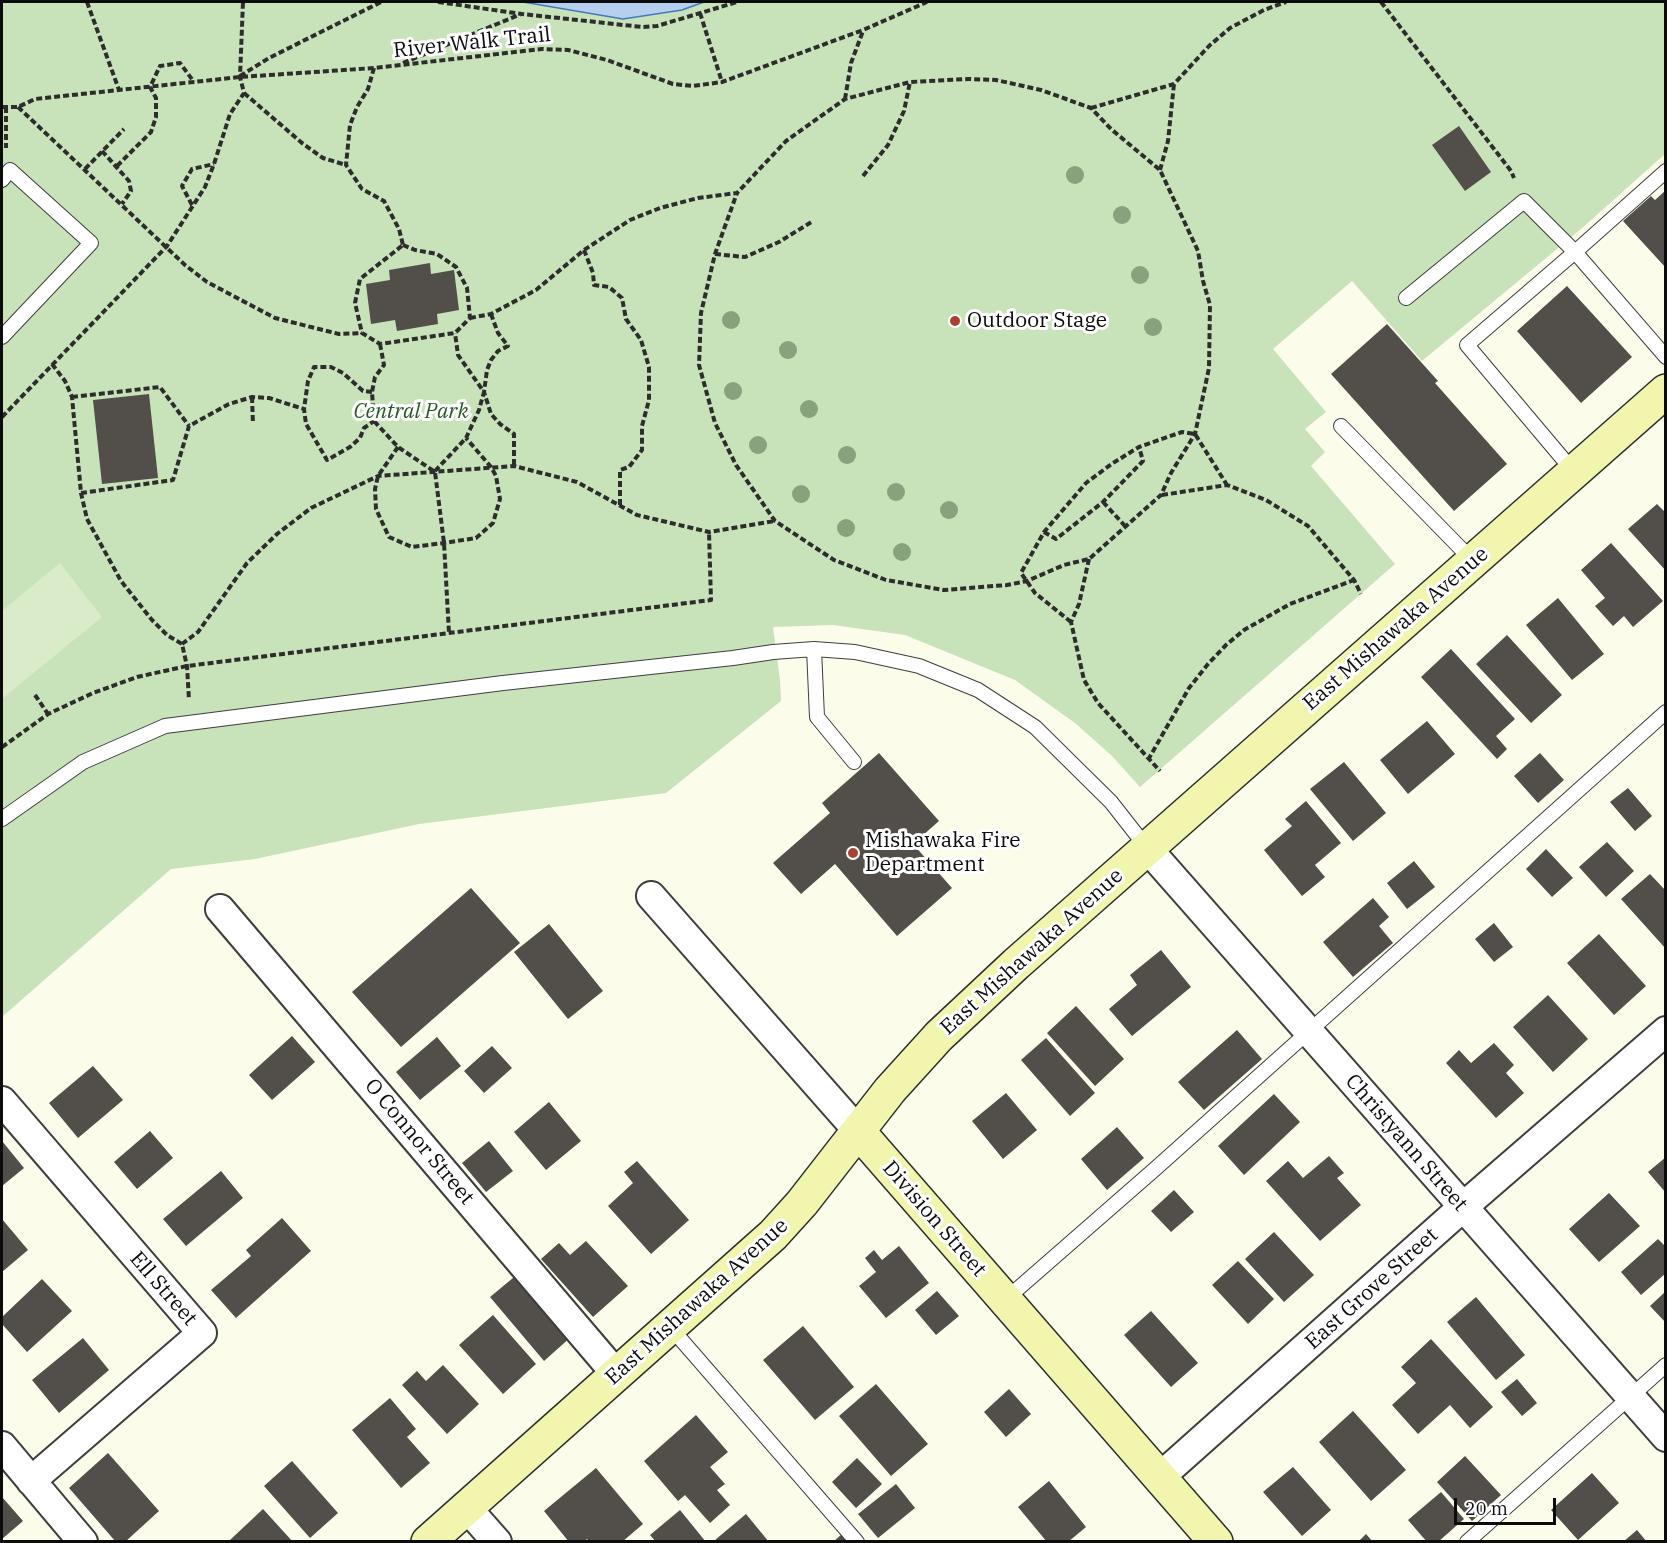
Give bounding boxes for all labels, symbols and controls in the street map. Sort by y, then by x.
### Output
street label: River Walk Trail [392,22,552,64]
place label: Outdoor Stage [967,308,1107,334]
marker: Outdoor Stage [948,314,962,328]
park label: Central Park [353,399,469,425]
street label: East Mishawaka Avenue [1298,542,1494,716]
place label: Mishawaka Fire Department [865,828,1021,878]
marker: Mishawaka Fire Department [846,846,860,860]
street label: East Mishawaka Avenue [936,863,1128,1041]
street label: Christyann Street [1340,1069,1472,1217]
street label: O Connor Street [359,1074,479,1210]
street label: Division Street [877,1156,991,1282]
street label: East Mishawaka Avenue [601,1213,793,1391]
street label: East Grove Street [1301,1223,1443,1355]
street label: Ell Street [124,1247,202,1331]
scale bar [1457,1486,1559,1524]
text: 20 m [1465,1497,1508,1520]

